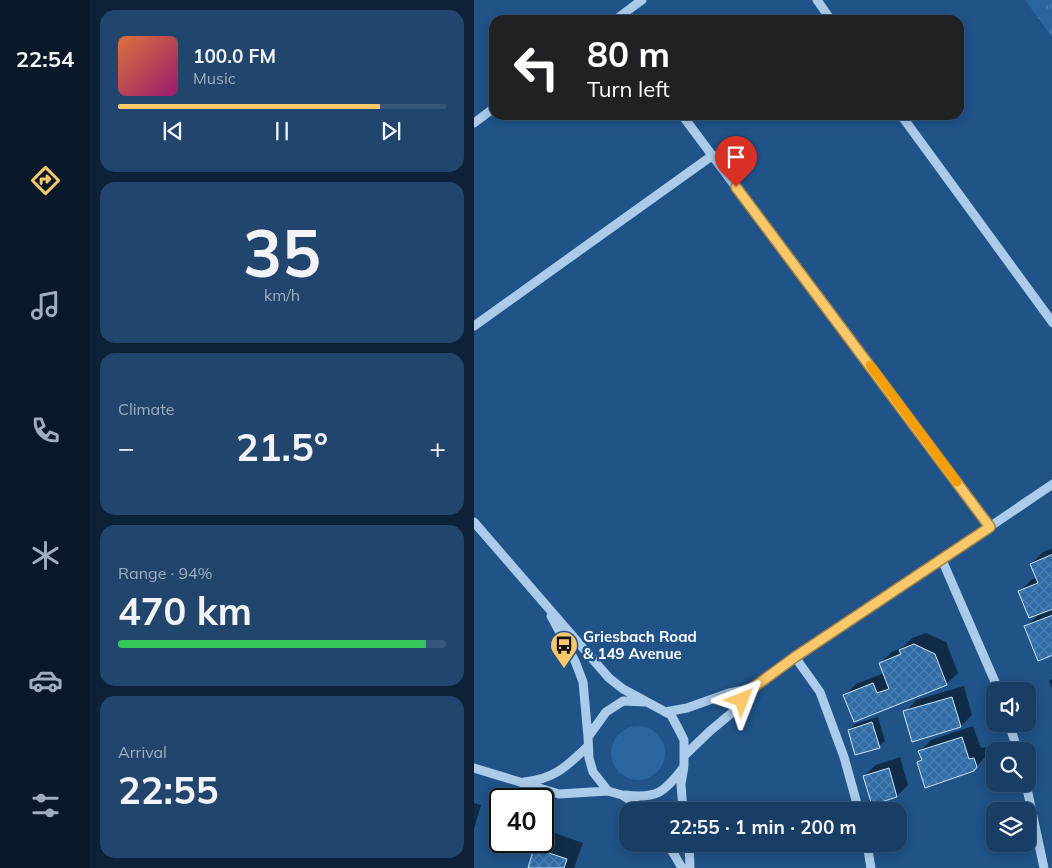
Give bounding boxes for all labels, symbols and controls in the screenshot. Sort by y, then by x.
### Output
text: 80 m [587,32,670,76]
icon: left [504,35,569,100]
text: 100.0 FM [193,44,276,68]
text: 22:54 [16,45,74,73]
text: Music [193,68,236,88]
text: Turn left [587,75,670,103]
icon: previous [159,117,187,145]
icon: pause [268,117,296,145]
icon: next [377,117,405,145]
pin [715,136,757,187]
icon: arrive [722,143,750,171]
icon: directions [28,163,63,198]
text: 35 [243,212,321,293]
text: km/h [264,285,300,305]
icon: music [28,288,63,323]
text: Climate [118,399,174,419]
icon: phone [28,413,63,448]
text: 21.5° [236,423,328,471]
text: − [118,430,135,465]
text: + [429,430,446,465]
icon: climate [28,538,63,573]
text: Range · 94% [118,563,213,583]
text: 470 km [118,587,252,635]
place label: Griesbach Road & 149 Avenue [583,627,697,663]
bus stop icon: Griesbach Road & 149 Avenue [549,630,579,669]
icon: car [28,663,63,698]
position arrow [715,673,767,725]
map controls [986,682,1036,852]
button: sound [986,682,1036,732]
text: Arrival [118,742,167,762]
button: search [986,742,1036,792]
text: 22:55 [118,766,219,814]
icon: filters [28,788,63,823]
speed limit sign: 40 [489,788,554,853]
button: layers [986,802,1036,852]
text: 22:55 · 1 min · 200 m [669,815,857,839]

